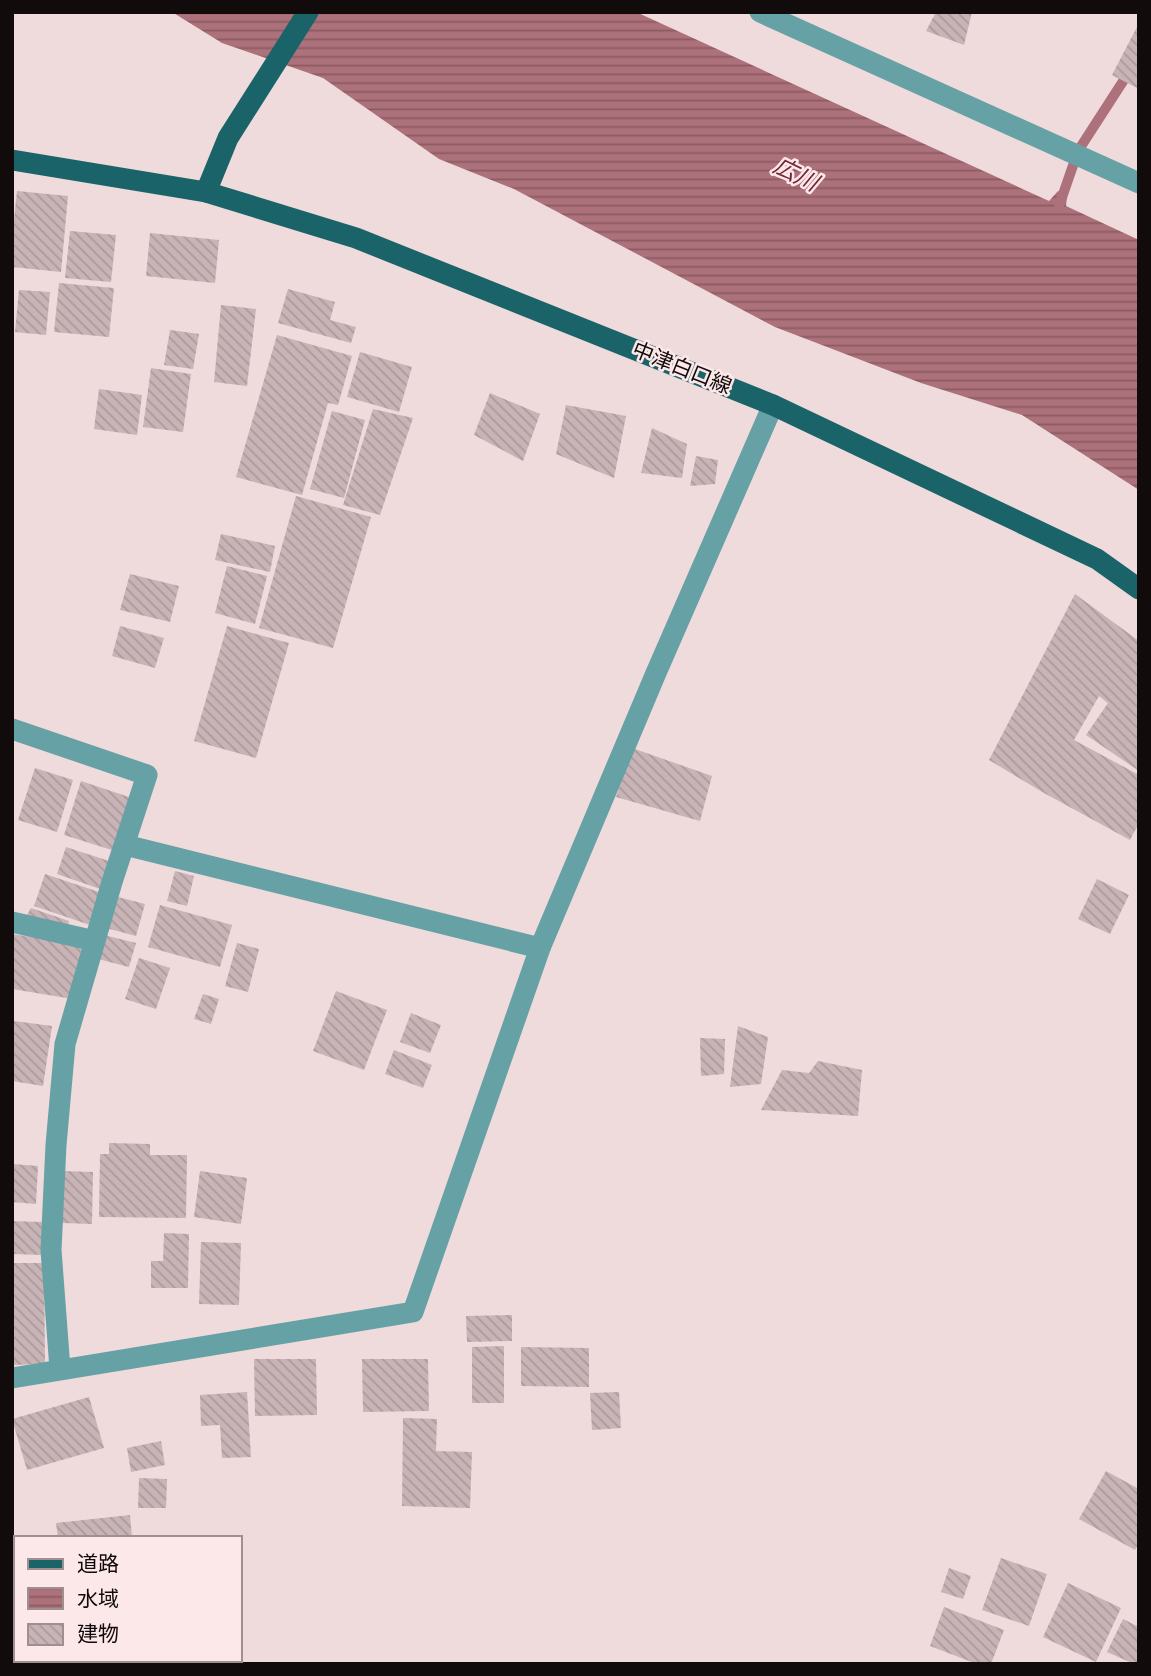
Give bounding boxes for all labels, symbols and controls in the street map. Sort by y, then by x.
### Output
water label: 広川 [770,152,825,197]
street label: 中津白口線 [629,337,735,398]
legend [14,1536,242,1662]
text: 道路 [77,1552,119,1575]
text: 水域 [77,1587,119,1610]
text: 建物 [77,1622,119,1645]

